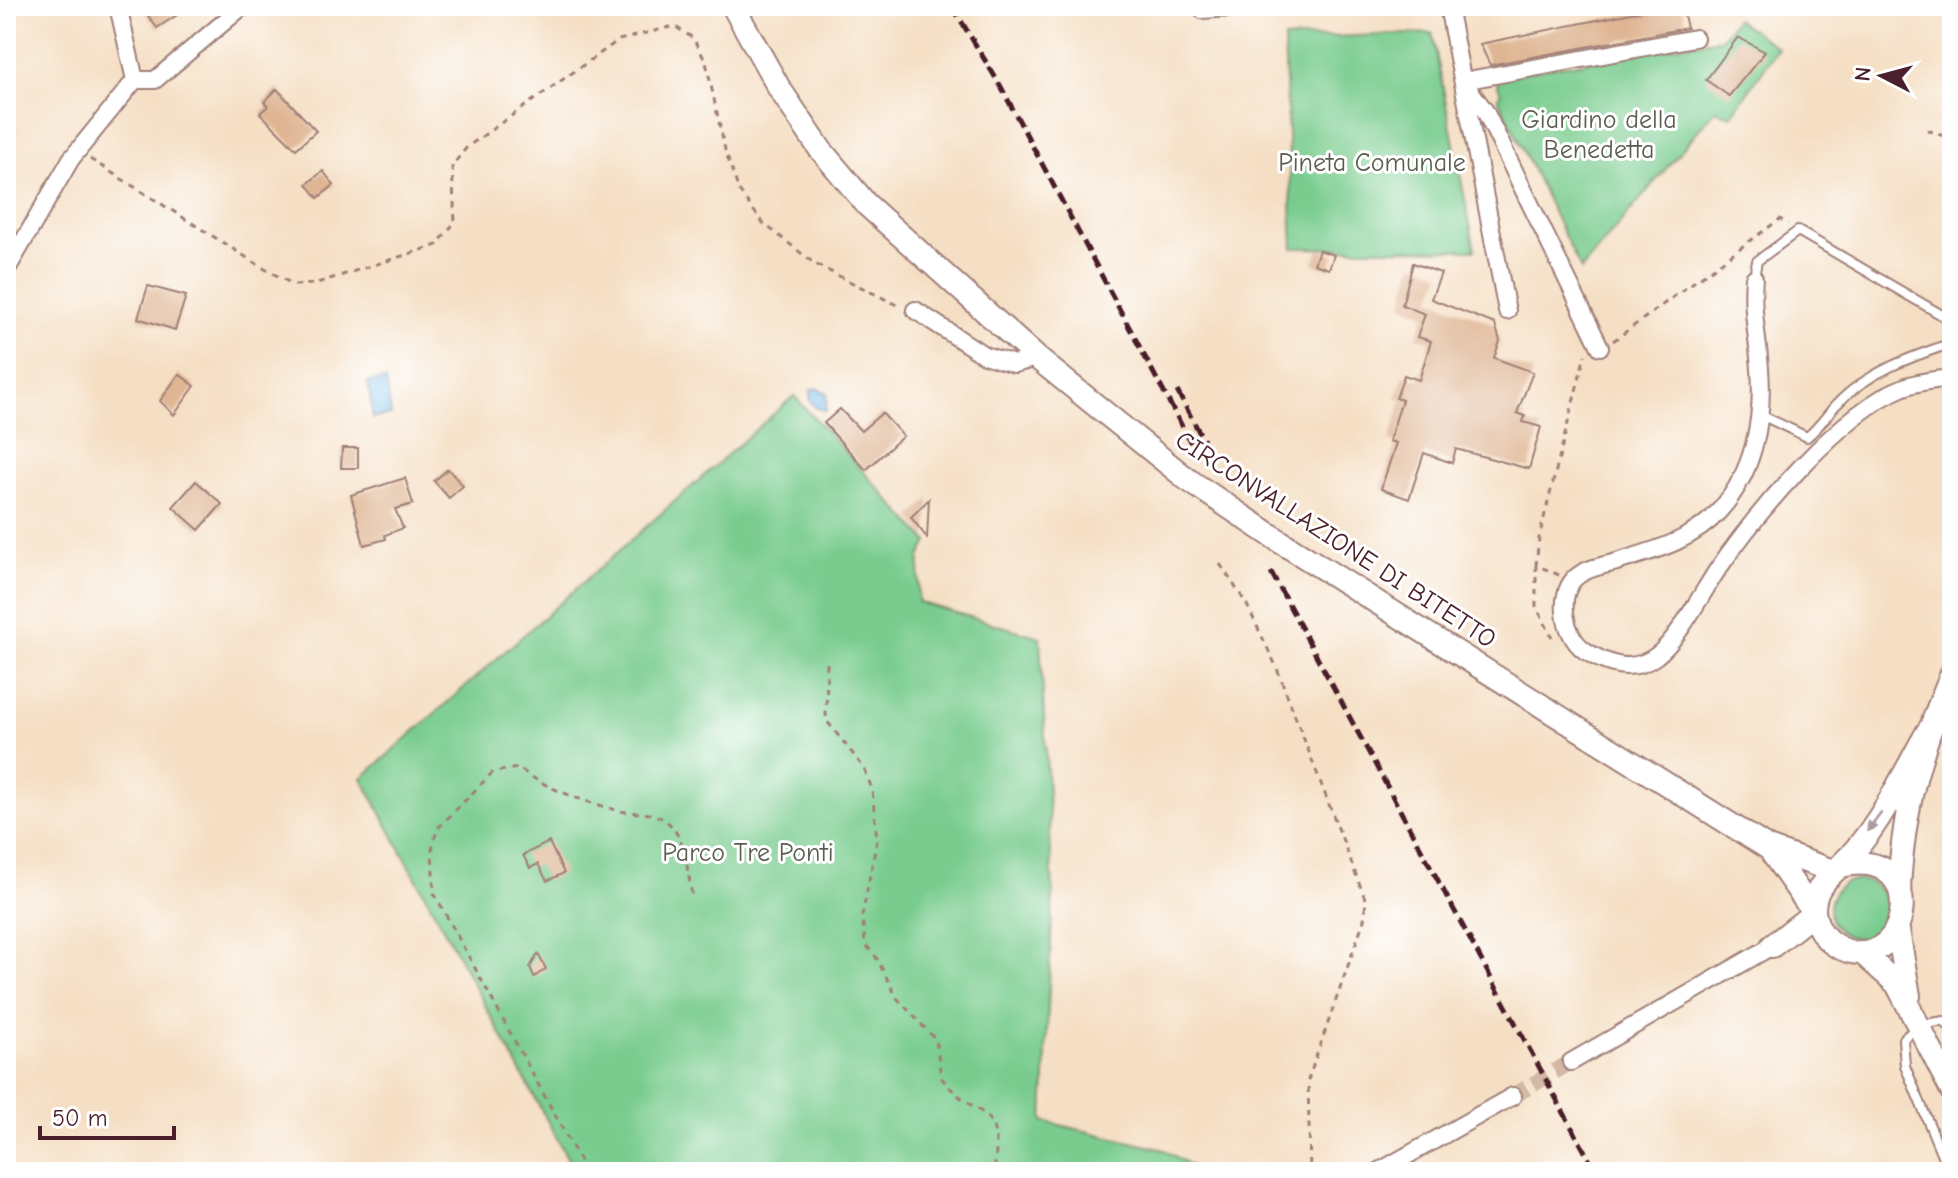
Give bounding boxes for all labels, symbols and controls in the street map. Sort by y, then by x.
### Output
north arrow [1842,36,1922,116]
text: N [1849,66,1877,83]
park label: Giardino della Benedetta [1521,105,1677,165]
park label: Pineta Comunale [1278,148,1466,178]
street label: CIRCONVALLAZIONE DI BITETTO [1170,425,1501,655]
one-way arrow [1866,812,1882,832]
park label: Parco Tre Ponti [662,838,834,868]
scale bar [40,1090,174,1140]
text: 50 m [52,1104,108,1132]

